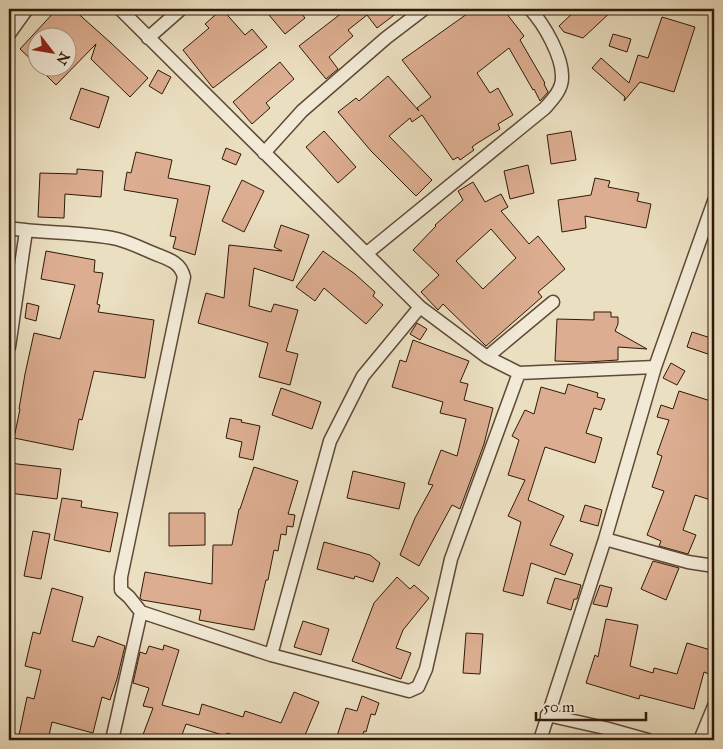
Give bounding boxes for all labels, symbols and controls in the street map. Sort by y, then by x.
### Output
north arrow [28,28,78,78]
text: N [52,49,73,68]
scale bar [536,689,646,721]
text: 50 m [543,698,575,716]

